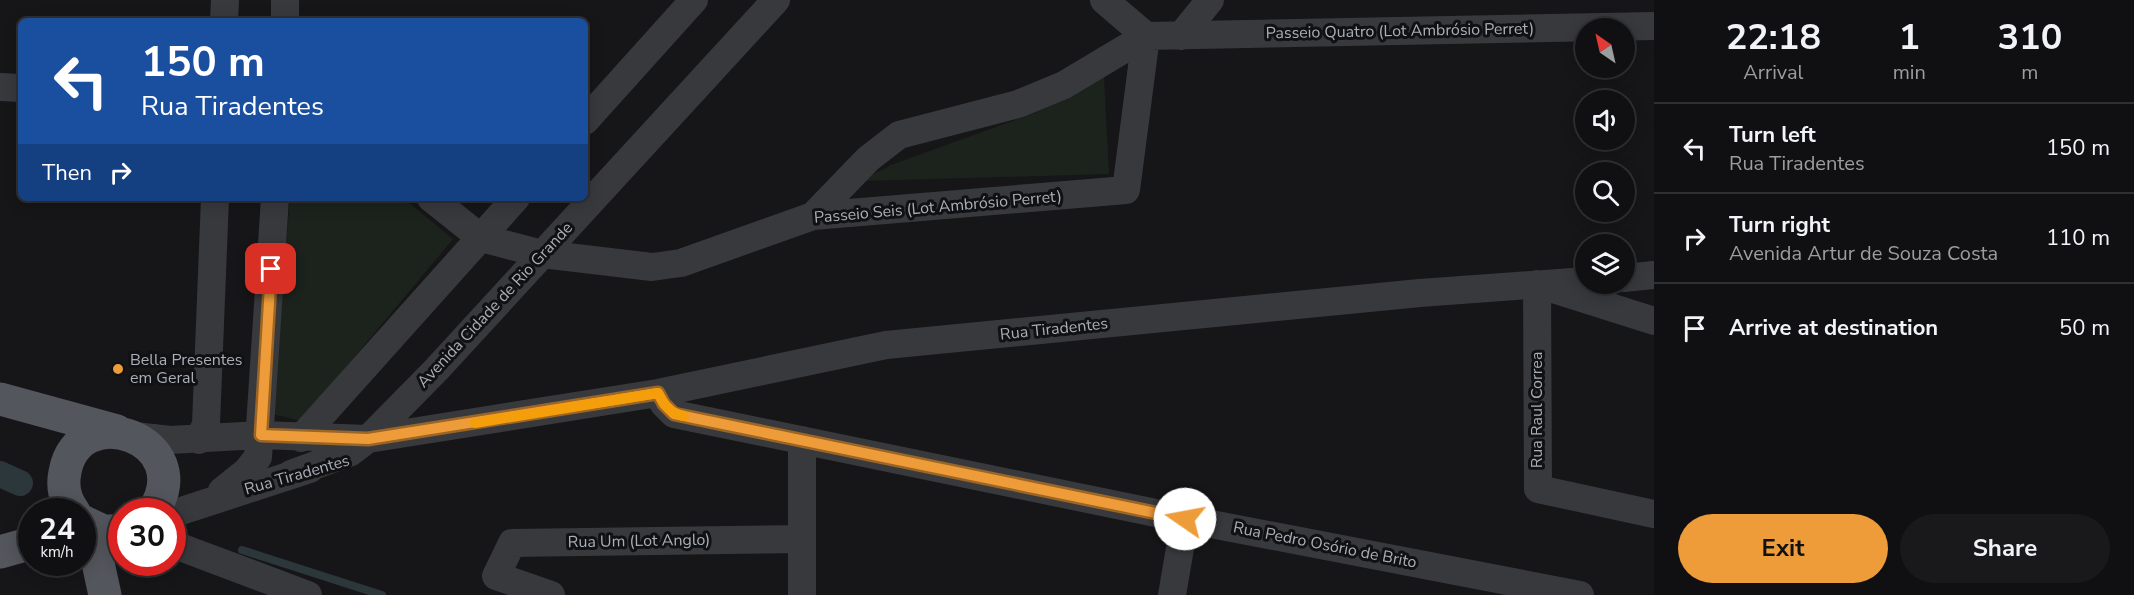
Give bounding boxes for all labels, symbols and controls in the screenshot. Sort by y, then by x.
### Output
text: 22:18 [1726,13,1821,62]
text: 1 [1898,13,1920,62]
text: 310 [1997,13,2062,62]
street label: Passeio Quatro (Lot Ambrósio Perret) [1265,18,1535,44]
north arrow [1575,18,1635,78]
map controls [1575,18,1635,294]
text: 150 m [141,34,265,91]
icon: left [42,42,120,120]
text: Arrival [1743,59,1803,86]
text: min [1893,59,1926,86]
text: m [2021,59,2038,86]
text: Rua Tiradentes [141,88,324,125]
button: sound [1575,90,1635,150]
text: Turn left [1729,120,1816,150]
icon: left [1678,132,1711,165]
text: 150 m [2046,133,2110,163]
text: Rua Tiradentes [1729,150,1865,177]
icon: right [104,156,137,189]
text: Then [42,158,92,188]
button: search [1575,162,1635,222]
street label: Passeio Seis (Lot Ambrósio Perret) [813,185,1063,229]
text: Turn right [1729,210,1830,240]
street label: Avenida Cidade de Rio Grande [412,217,578,393]
icon: right [1678,222,1711,255]
text: 110 m [2046,223,2110,253]
button: layers [1575,234,1635,294]
text: Avenida Artur de Souza Costa [1729,240,1998,267]
pin [245,243,296,294]
icon: arrive [254,252,287,285]
street label: Rua Tiradentes [999,312,1109,346]
icon: arrive [1678,312,1711,345]
text: Arrive at destination [1729,313,1938,343]
text: 50 m [2059,313,2110,343]
place label: Bella Presentes em Geral [130,349,243,389]
street label: Rua Raul Correa [1526,352,1548,468]
marker: Bella Presentes em Geral [111,362,125,376]
street label: Rua Tiradentes [242,449,352,501]
position arrow [1153,487,1217,551]
speed limit sign: 30 [108,498,186,576]
text: 24 [39,509,75,550]
button: Exit [1678,514,1888,583]
button: Share [1900,514,2110,583]
street label: Rua Pedro Osório de Brito [1231,516,1419,574]
street label: Rua Um (Lot Anglo) [568,529,710,553]
text: km/h [40,542,74,562]

